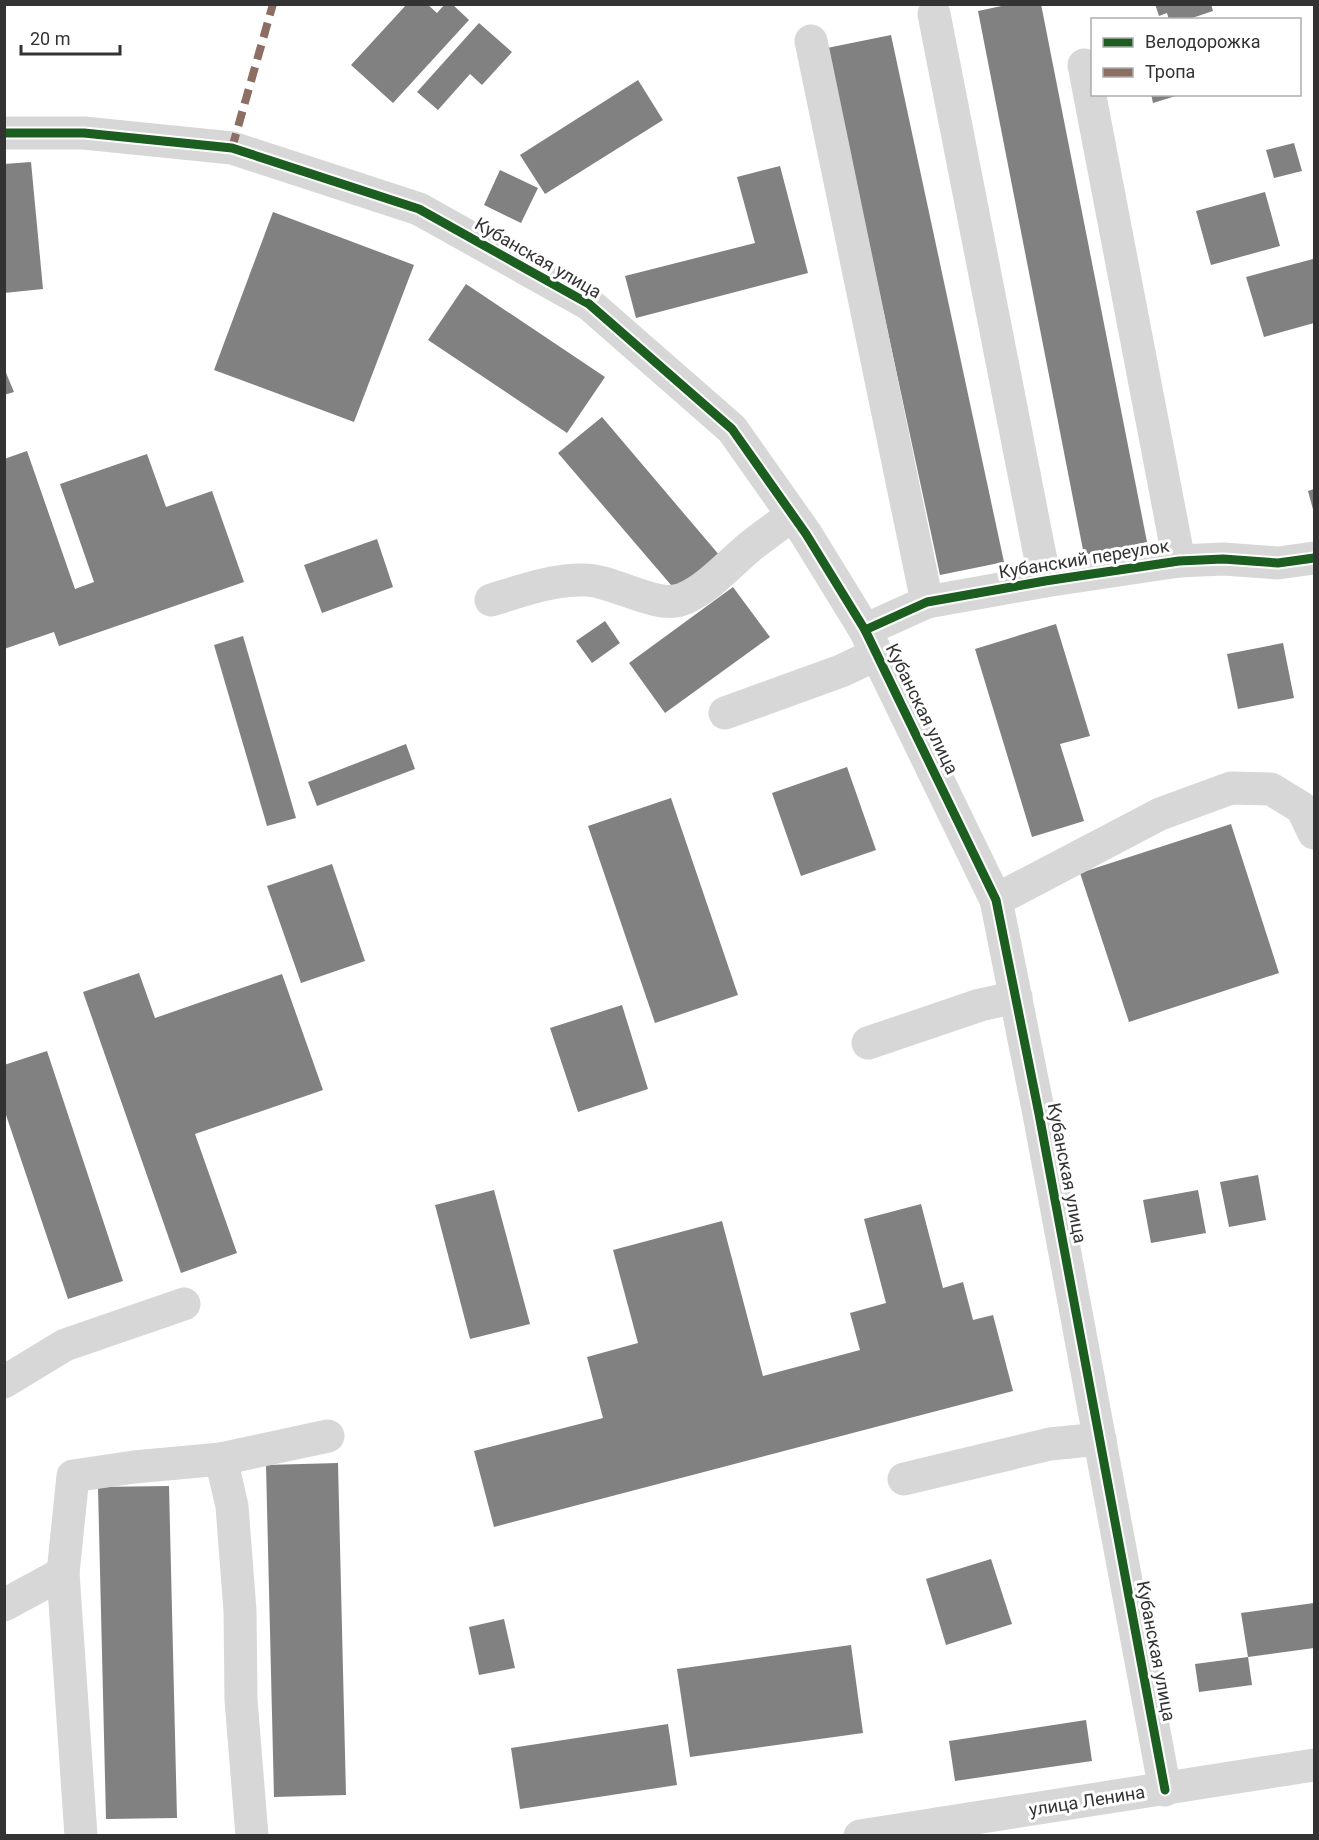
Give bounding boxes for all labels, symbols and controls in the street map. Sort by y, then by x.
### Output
scale bar [21,18,120,56]
legend [1091,18,1301,96]
text: 20 m [30,28,70,49]
text: Велодорожка [1145,31,1260,52]
text: Тропа [1145,61,1195,82]
street label: Кубанская улица [471,213,605,302]
street label: Кубанский переулок [997,535,1171,582]
street label: Кубанская улица [882,640,963,777]
street label: Кубанская улица [1044,1101,1091,1245]
street label: Кубанская улица [1133,1579,1180,1723]
street label: улица Ленина [1027,1781,1146,1820]

